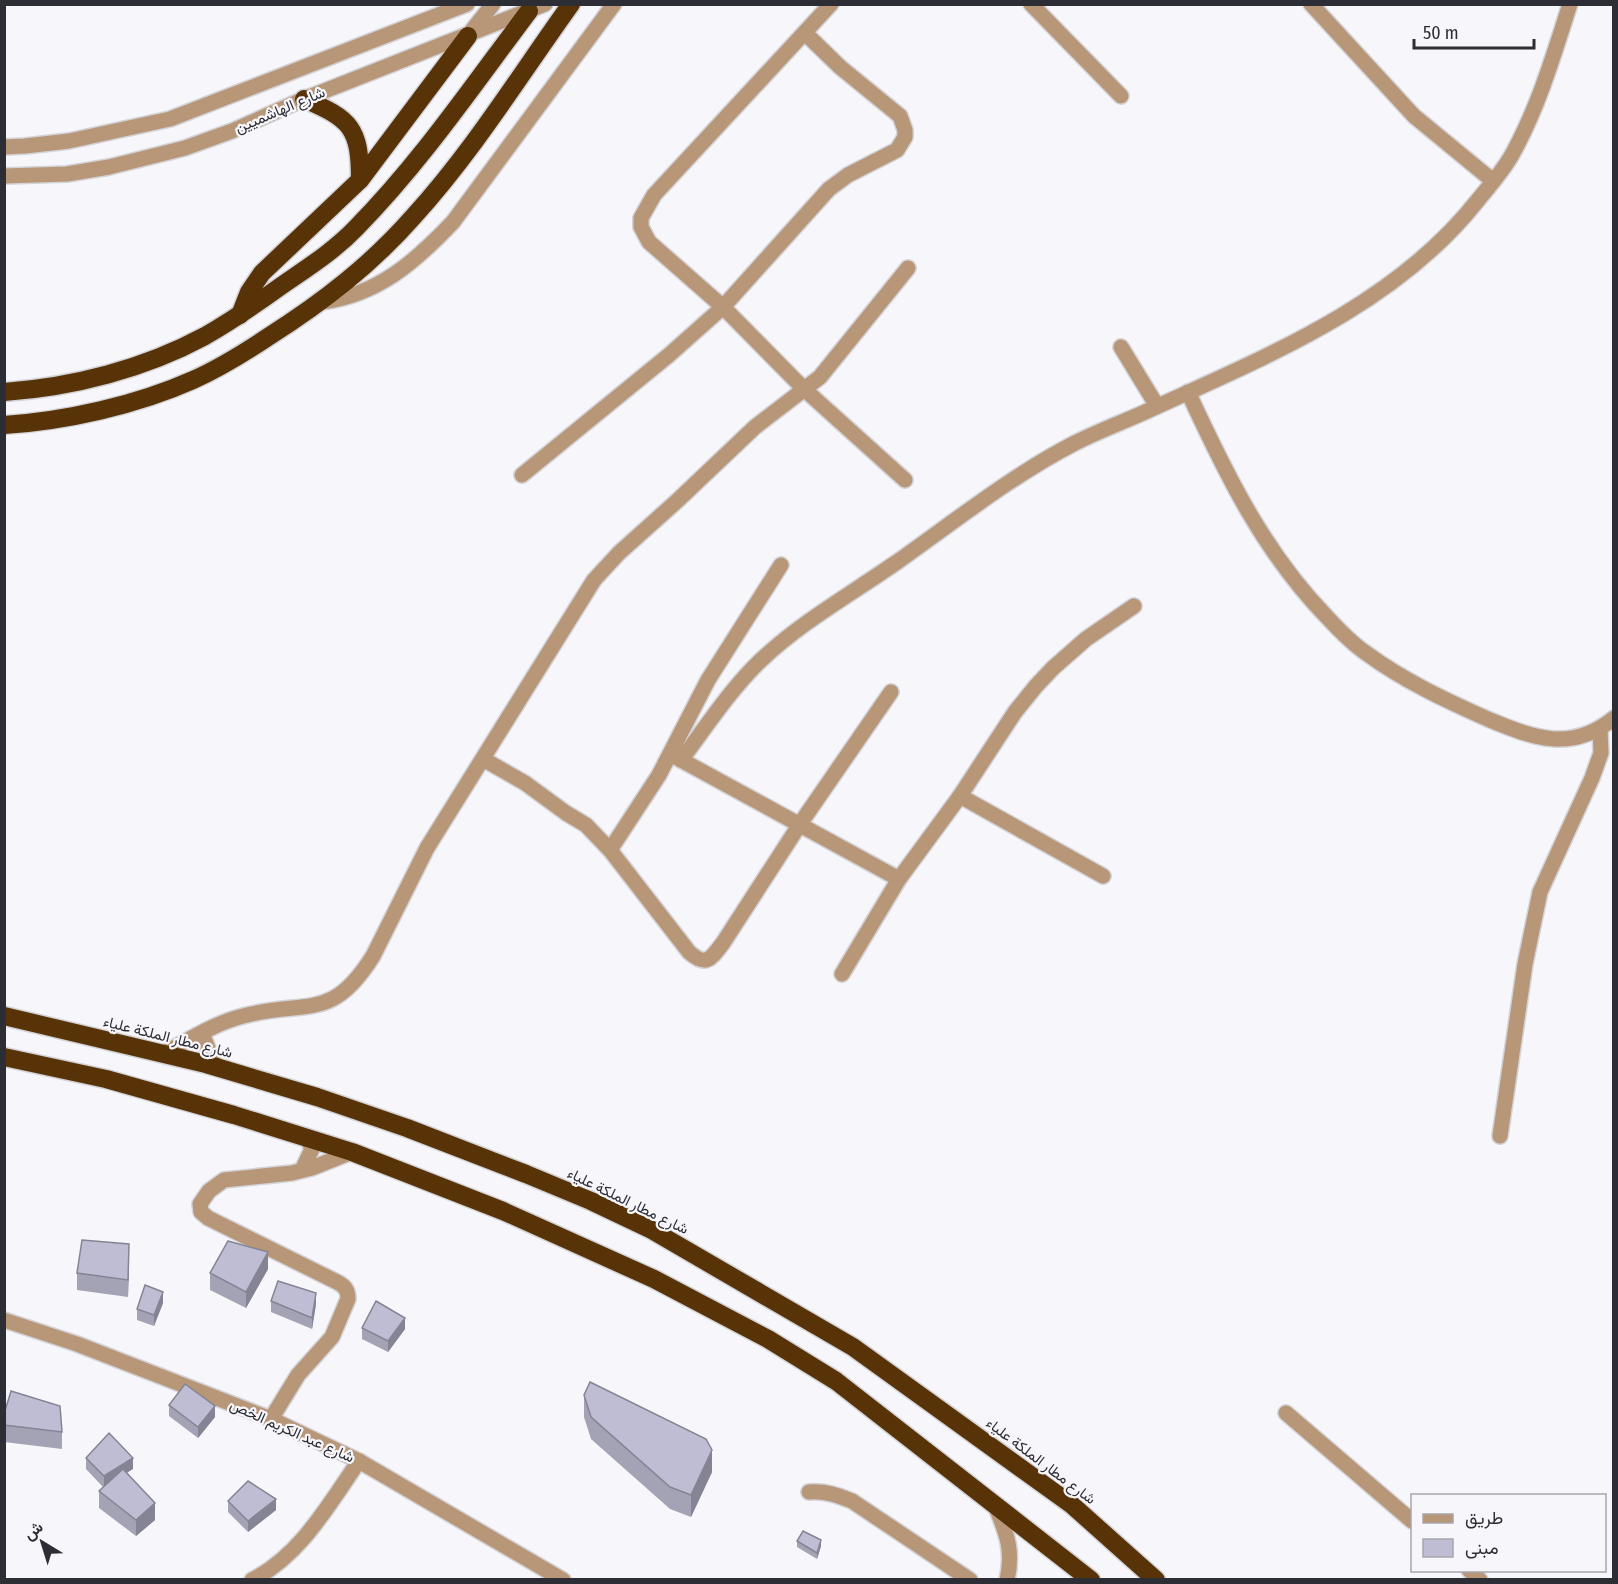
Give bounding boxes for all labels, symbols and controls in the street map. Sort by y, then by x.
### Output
scale bar [1414,12,1534,50]
text: 50 m [1423,22,1459,44]
street label: شارع الهاشميين [232,83,329,139]
street label: شارع مطار الملكة علياء [101,1012,235,1064]
street label: شارع مطار الملكة علياء [564,1164,692,1240]
street label: شارع عبد الكريم الخص [226,1395,357,1468]
street label: شارع مطار الملكة علياء [981,1414,1099,1510]
legend [1411,1494,1606,1572]
text: طريق [1465,1507,1503,1529]
north arrow [12,1512,72,1572]
text: ش [20,1517,47,1544]
text: مبنى [1465,1537,1499,1559]

